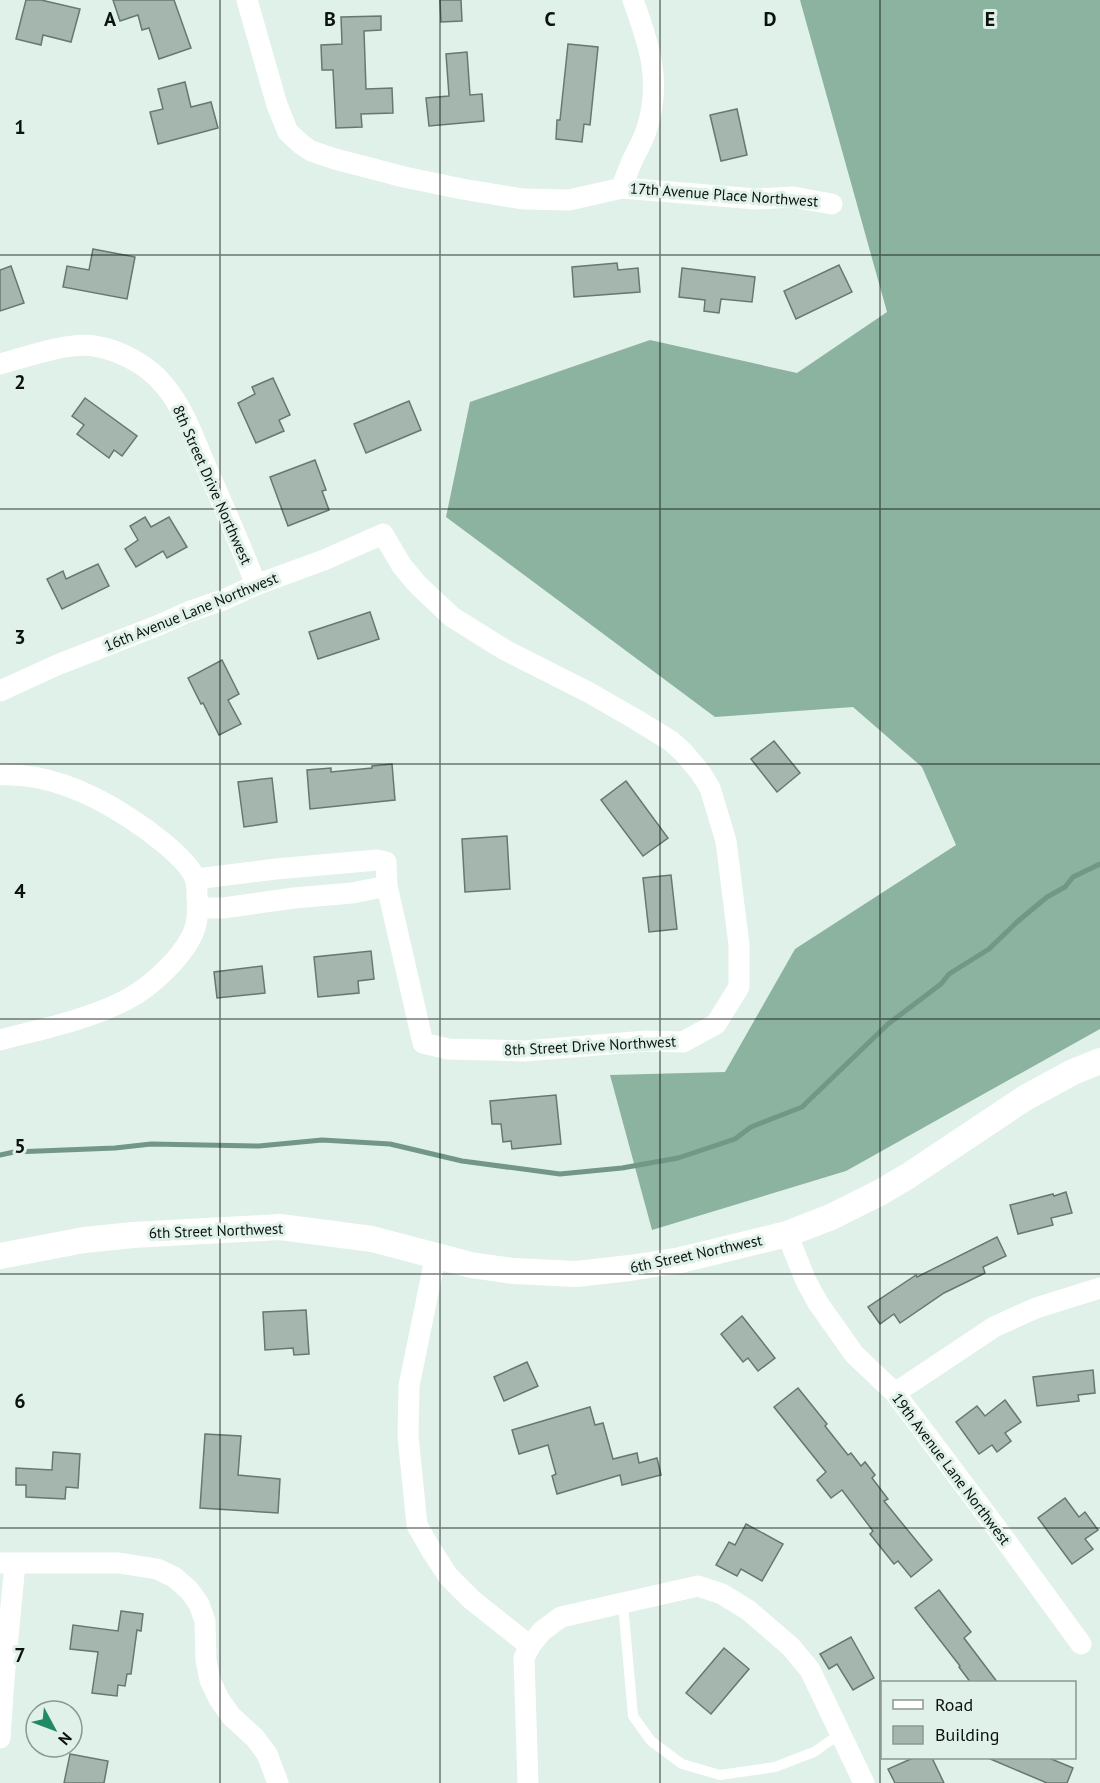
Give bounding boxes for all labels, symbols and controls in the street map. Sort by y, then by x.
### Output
text: A [104,6,117,32]
text: B [324,6,336,32]
text: C [544,6,556,32]
text: D [764,6,777,32]
text: E [985,6,995,32]
text: 1 [14,114,26,140]
street label: 17th Avenue Place Northwest [629,178,819,211]
text: 2 [14,369,26,395]
street label: 8th Street Drive Northwest [169,402,256,567]
street label: 16th Avenue Lane Northwest [101,568,280,655]
text: 3 [14,624,26,650]
text: 4 [14,878,26,904]
street label: 8th Street Drive Northwest [503,1032,676,1059]
text: 5 [14,1133,26,1159]
street label: 6th Street Northwest [148,1219,284,1242]
street label: 6th Street Northwest [628,1230,764,1277]
text: 6 [14,1388,26,1414]
street label: 19th Avenue Lane Northwest [888,1389,1015,1549]
text: 7 [14,1642,26,1668]
legend [881,1681,1076,1759]
text: Road [935,1693,973,1716]
north arrow [24,1699,84,1759]
text: Building [935,1723,999,1746]
text: N [54,1728,76,1749]

